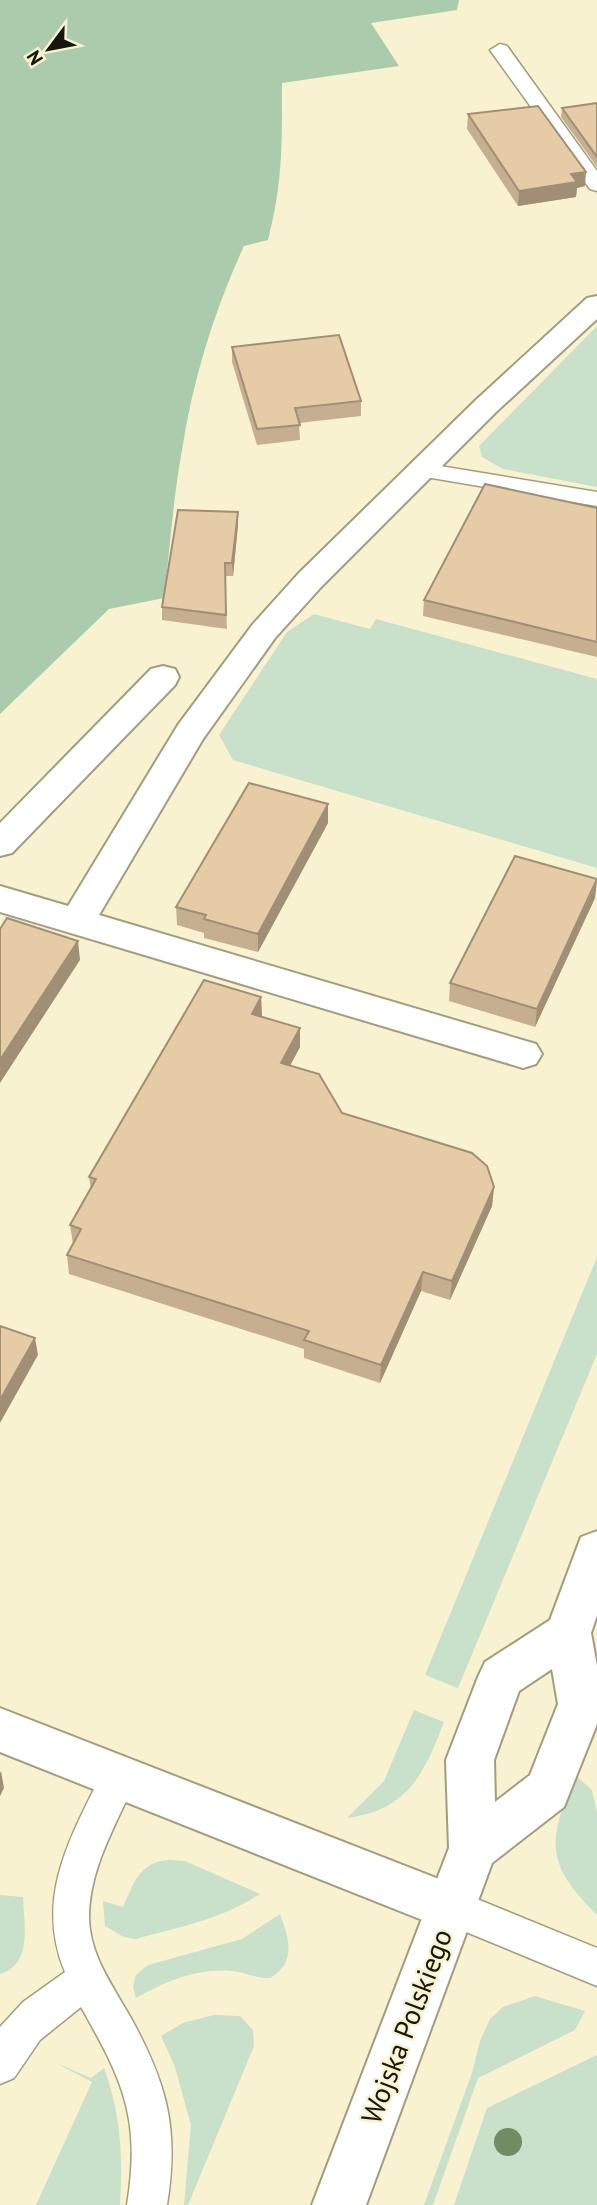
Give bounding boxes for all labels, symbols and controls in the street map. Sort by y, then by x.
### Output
north arrow [14,14,84,84]
text: N [21,46,48,70]
street label: Wojska Polskiego [352,1923,460,2129]

